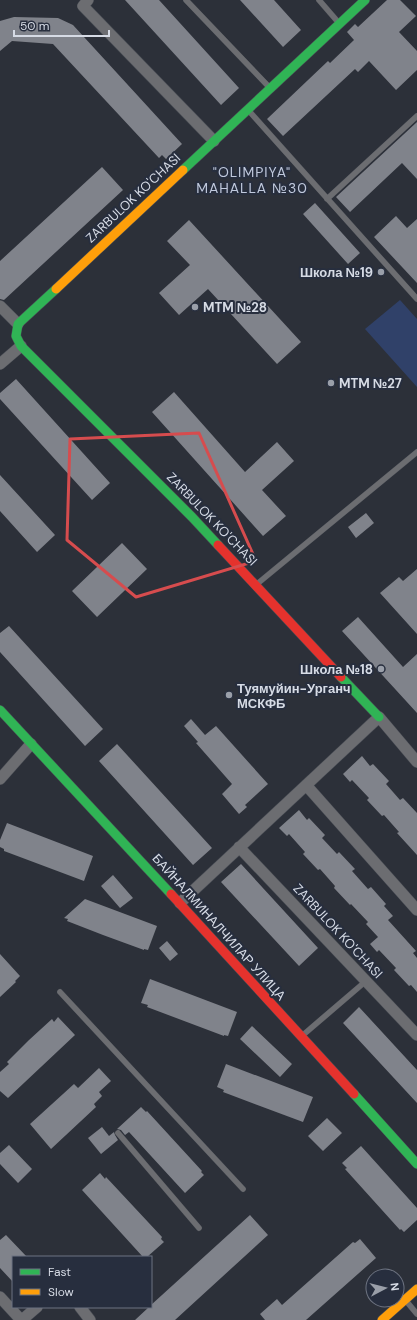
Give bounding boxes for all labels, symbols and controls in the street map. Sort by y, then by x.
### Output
scale bar [14,12,109,38]
text: 50 m [20,18,49,34]
street label: ZARBULOK KO'CHASI [82,150,184,246]
district label: "OLIMPIYA" MAHALLA №30 [196,163,308,197]
place label: Школа №19 [300,264,373,281]
marker: Школа №19 [376,267,386,277]
place label: MTM №28 [203,299,267,316]
marker: MTM №28 [190,302,200,312]
place label: MTM №27 [339,375,402,392]
marker: MTM №27 [326,378,336,388]
street label: ZARBULOK KO'CHASI [163,469,261,569]
place label: Школа №18 [300,661,373,678]
marker: Школа №18 [376,664,386,674]
place label: Туямуйин-Урганч МСКФБ [237,680,351,712]
marker: Туямуйин-Урганч МСКФБ [224,690,234,700]
street label: БАЙНАЛМИНАЛЧИЛАР УЛИЦА [149,850,290,1004]
street label: ZARBULOK KO'CHASI [290,880,386,982]
legend [12,1256,152,1308]
text: Fast [48,1264,71,1280]
north arrow [365,1268,405,1308]
text: N [387,1282,402,1292]
text: Slow [48,1284,74,1300]

